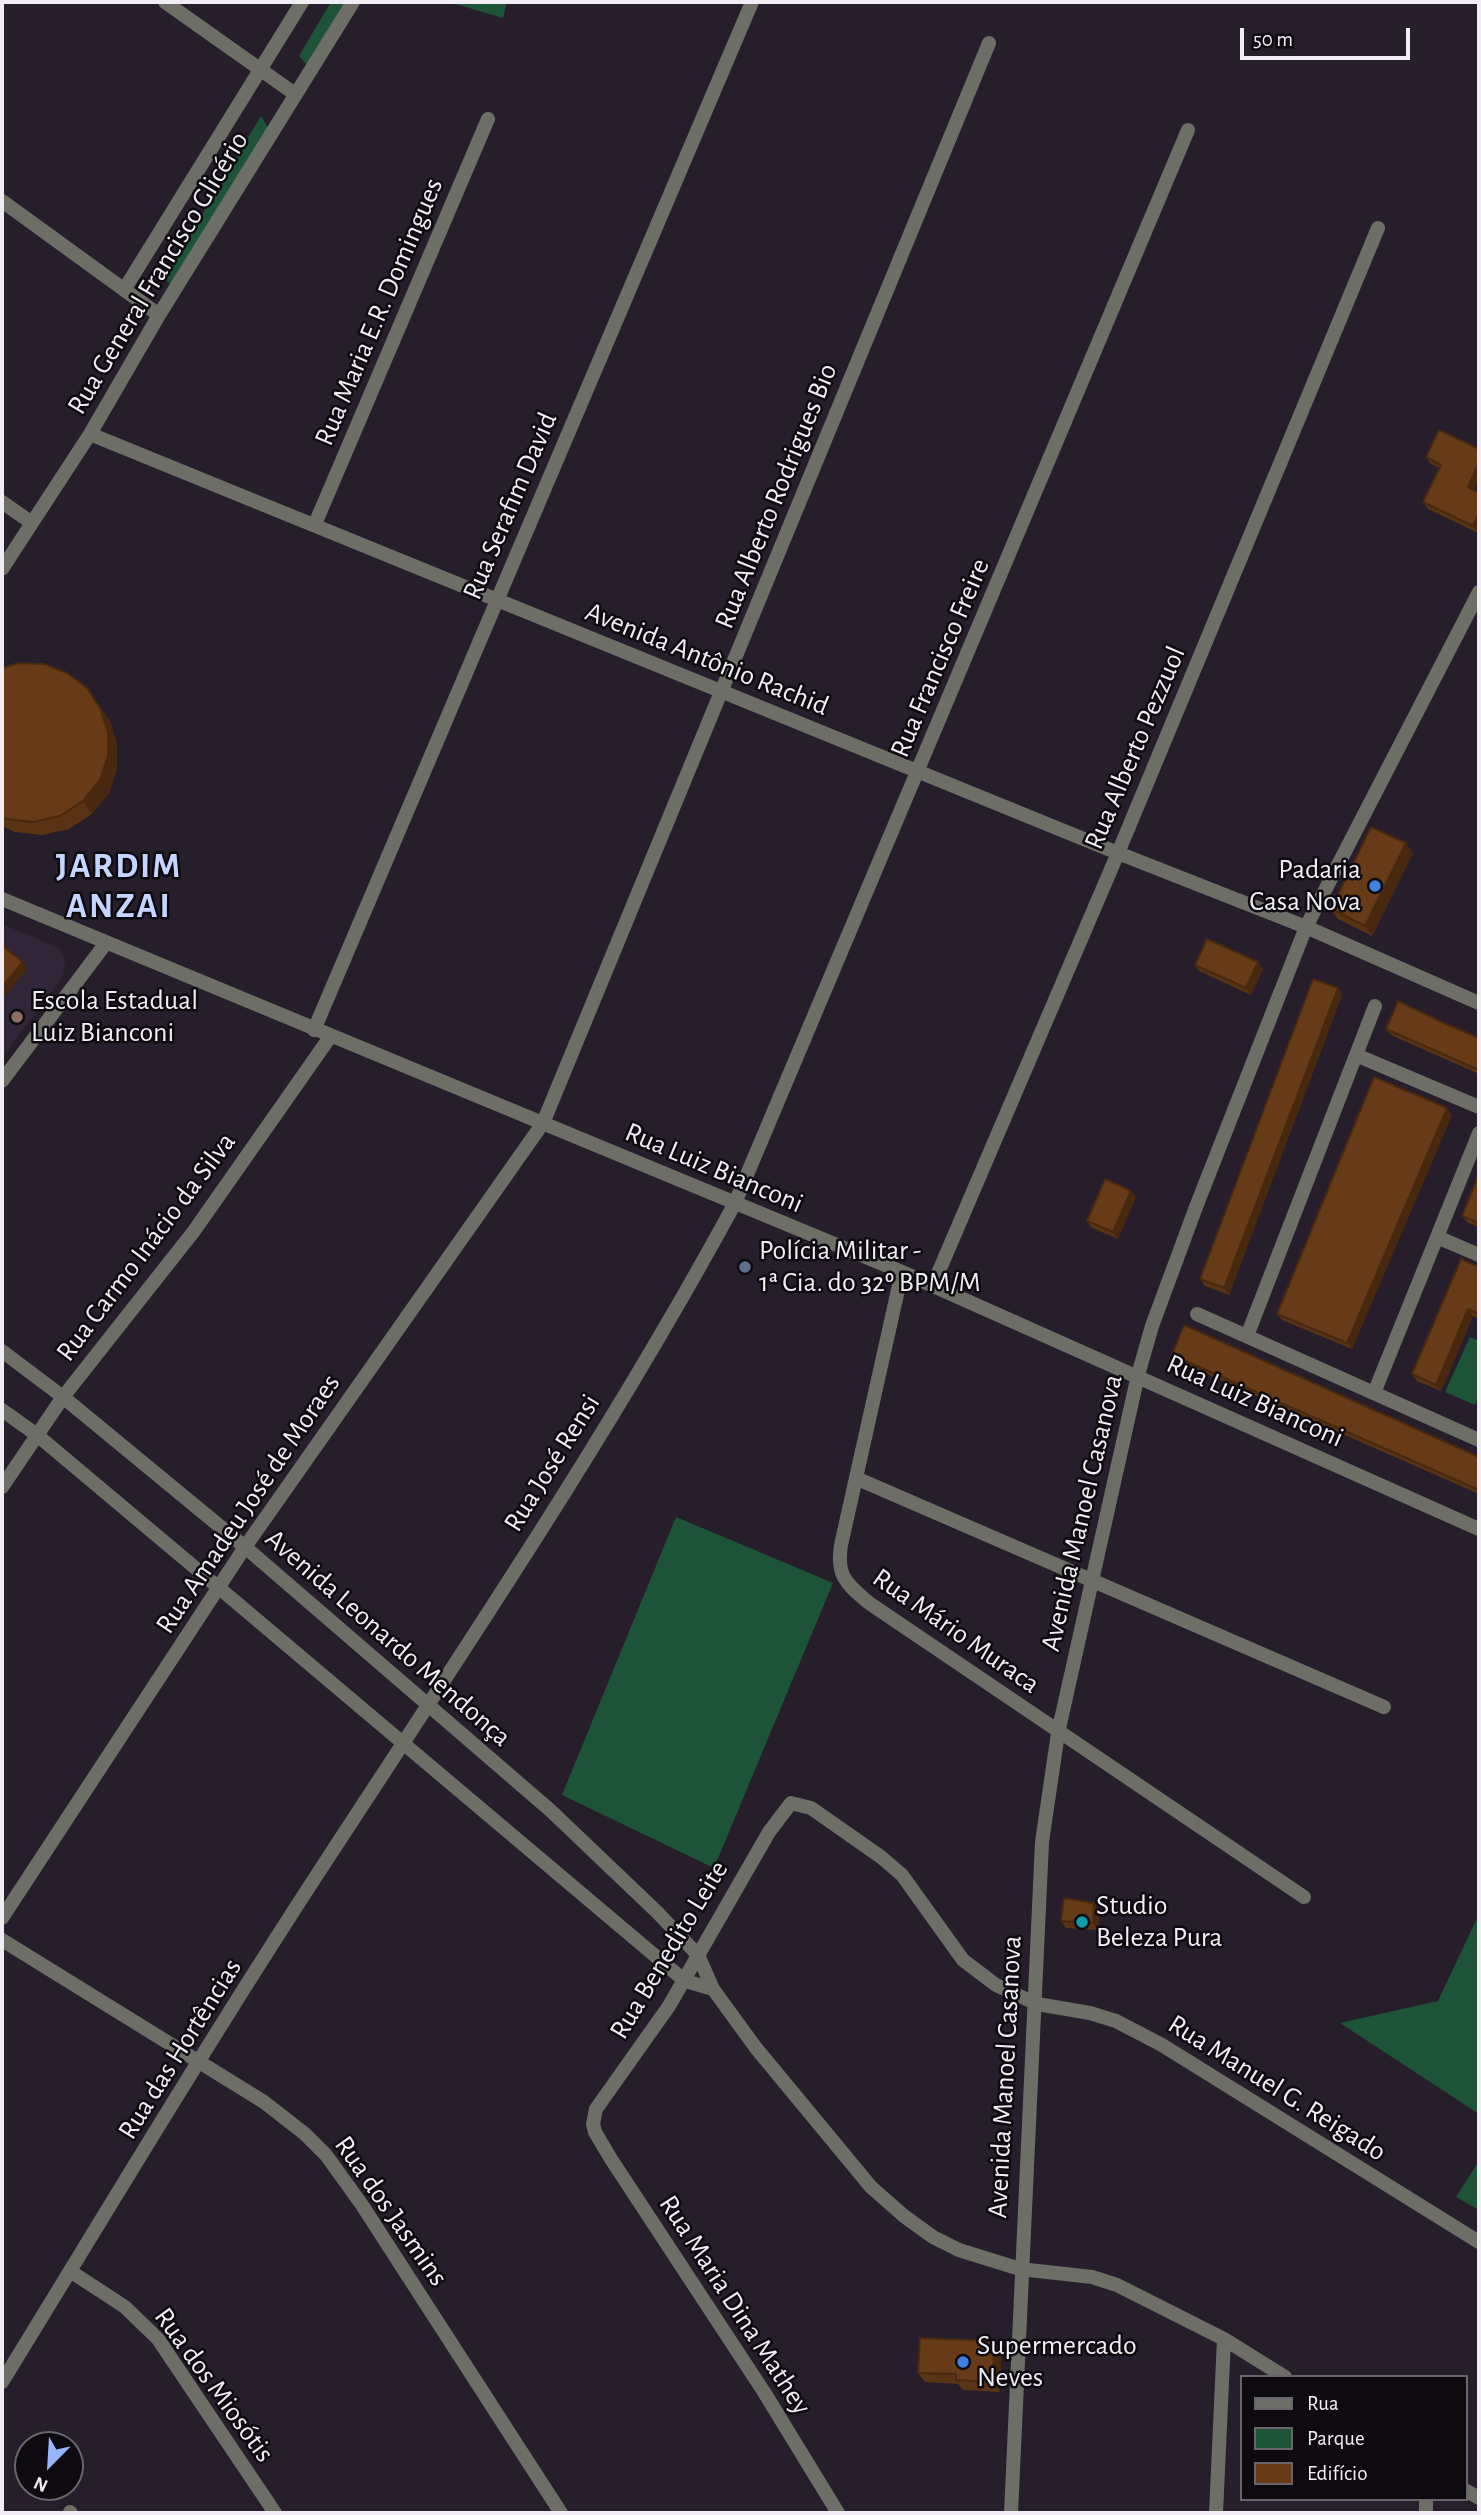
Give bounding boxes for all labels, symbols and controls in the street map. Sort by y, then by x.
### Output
scale bar [1243,14,1413,58]
text: 50 m [1253,29,1293,50]
street label: Rua General Francisco Glicério [60,125,256,421]
street label: Rua Maria E.R. Domingues [307,173,451,451]
street label: Rua Alberto Rodrigues Bio [707,358,845,634]
street label: Rua Serafim David [455,407,565,605]
street label: Rua Francisco Freire [883,554,997,762]
street label: Avenida Antônio Rachid [580,595,834,723]
street label: Rua Alberto Pezzuol [1077,641,1193,855]
district label: JARDIM ANZAI [57,845,181,927]
place label: Padaria Casa Nova [1249,853,1361,919]
marker: Padaria Casa Nova [1367,878,1383,894]
place label: Escola Estadual Luiz Bianconi [31,984,198,1050]
marker: Escola Estadual Luiz Bianconi [9,1009,25,1025]
street label: Rua Luiz Bianconi [620,1115,808,1221]
street label: Rua Carmo Inácio da Silva [49,1126,243,1368]
place label: Polícia Militar - 1ª Cia. do 32º BPM/M [759,1234,981,1300]
marker: Polícia Militar - 1ª Cia. do 32º BPM/M [737,1259,753,1275]
street label: Rua Luiz Bianconi [1161,1347,1349,1455]
street label: Rua Amadeu José de Moraes [148,1368,348,1640]
street label: Avenida Manoel Casanova [1034,1371,1130,1655]
street label: Rua José Rensi [497,1388,607,1538]
street label: Avenida Leonardo Mendonça [258,1522,518,1754]
street label: Rua Mário Muraca [866,1561,1046,1701]
street label: Rua Benedito Leite [602,1855,736,2045]
place label: Studio Beleza Pura [1096,1889,1222,1955]
marker: Studio Beleza Pura [1074,1914,1090,1930]
street label: Avenida Manoel Casanova [981,1935,1029,2219]
street label: Rua das Hortências [111,1952,249,2146]
street label: Rua Manuel G. Reigado [1162,2007,1392,2169]
street label: Rua dos Jasmins [327,2130,455,2292]
street label: Rua Maria Dina Mathey [652,2189,818,2421]
street label: Rua dos Miosótis [147,2301,281,2469]
place label: Supermercado Neves [977,2329,1137,2395]
marker: Supermercado Neves [955,2354,971,2370]
legend [1240,2375,1467,2501]
text: Rua [1307,2393,1339,2414]
text: Parque [1307,2428,1365,2449]
north arrow [14,2431,84,2501]
text: Edifício [1307,2463,1367,2484]
text: N [31,2472,51,2495]

